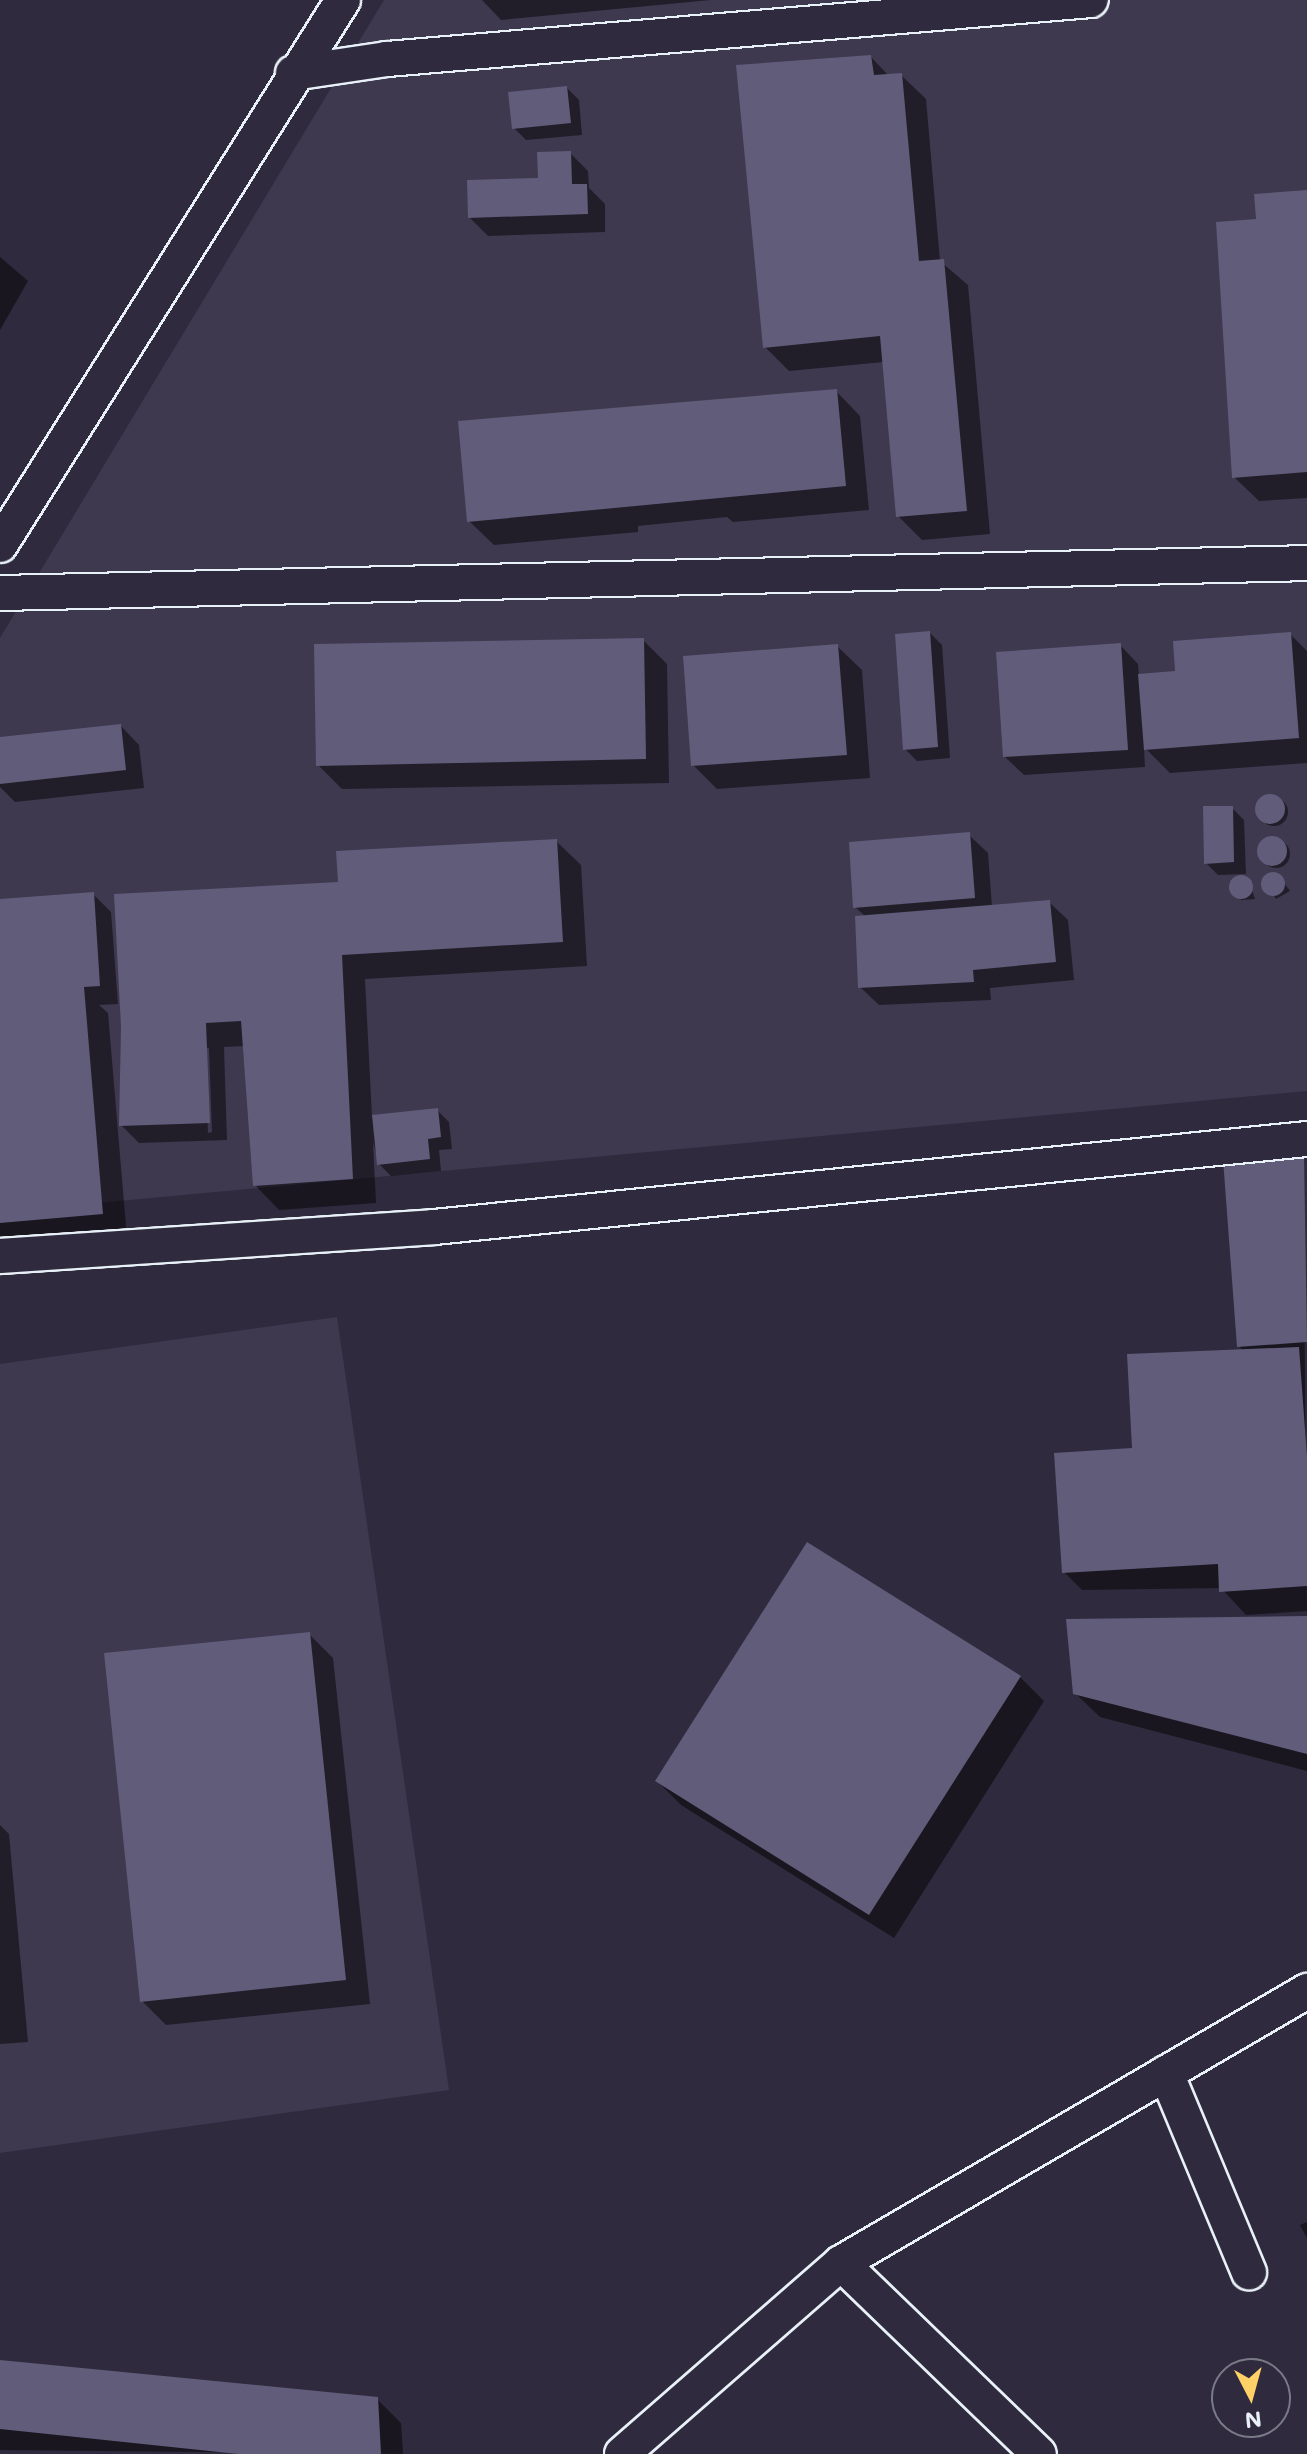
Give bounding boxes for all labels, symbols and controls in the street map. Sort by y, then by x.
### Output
north arrow [1211,2358,1291,2438]
text: N [1244,2405,1263,2436]

